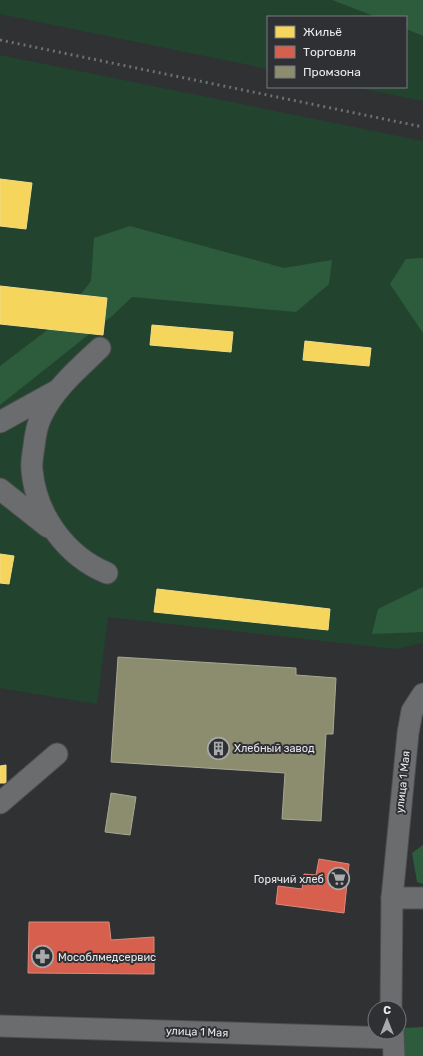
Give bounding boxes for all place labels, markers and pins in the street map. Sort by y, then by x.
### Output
building icon: Хлебный завод [206,735,232,761]
place label: Хлебный завод [234,742,315,755]
supermarket icon: Горячий хлеб [326,866,352,892]
place label: Горячий хлеб [254,873,324,886]
pharmacy icon: Мособлмедсервис [30,944,56,970]
place label: Мособлмедсервис [58,951,156,964]

